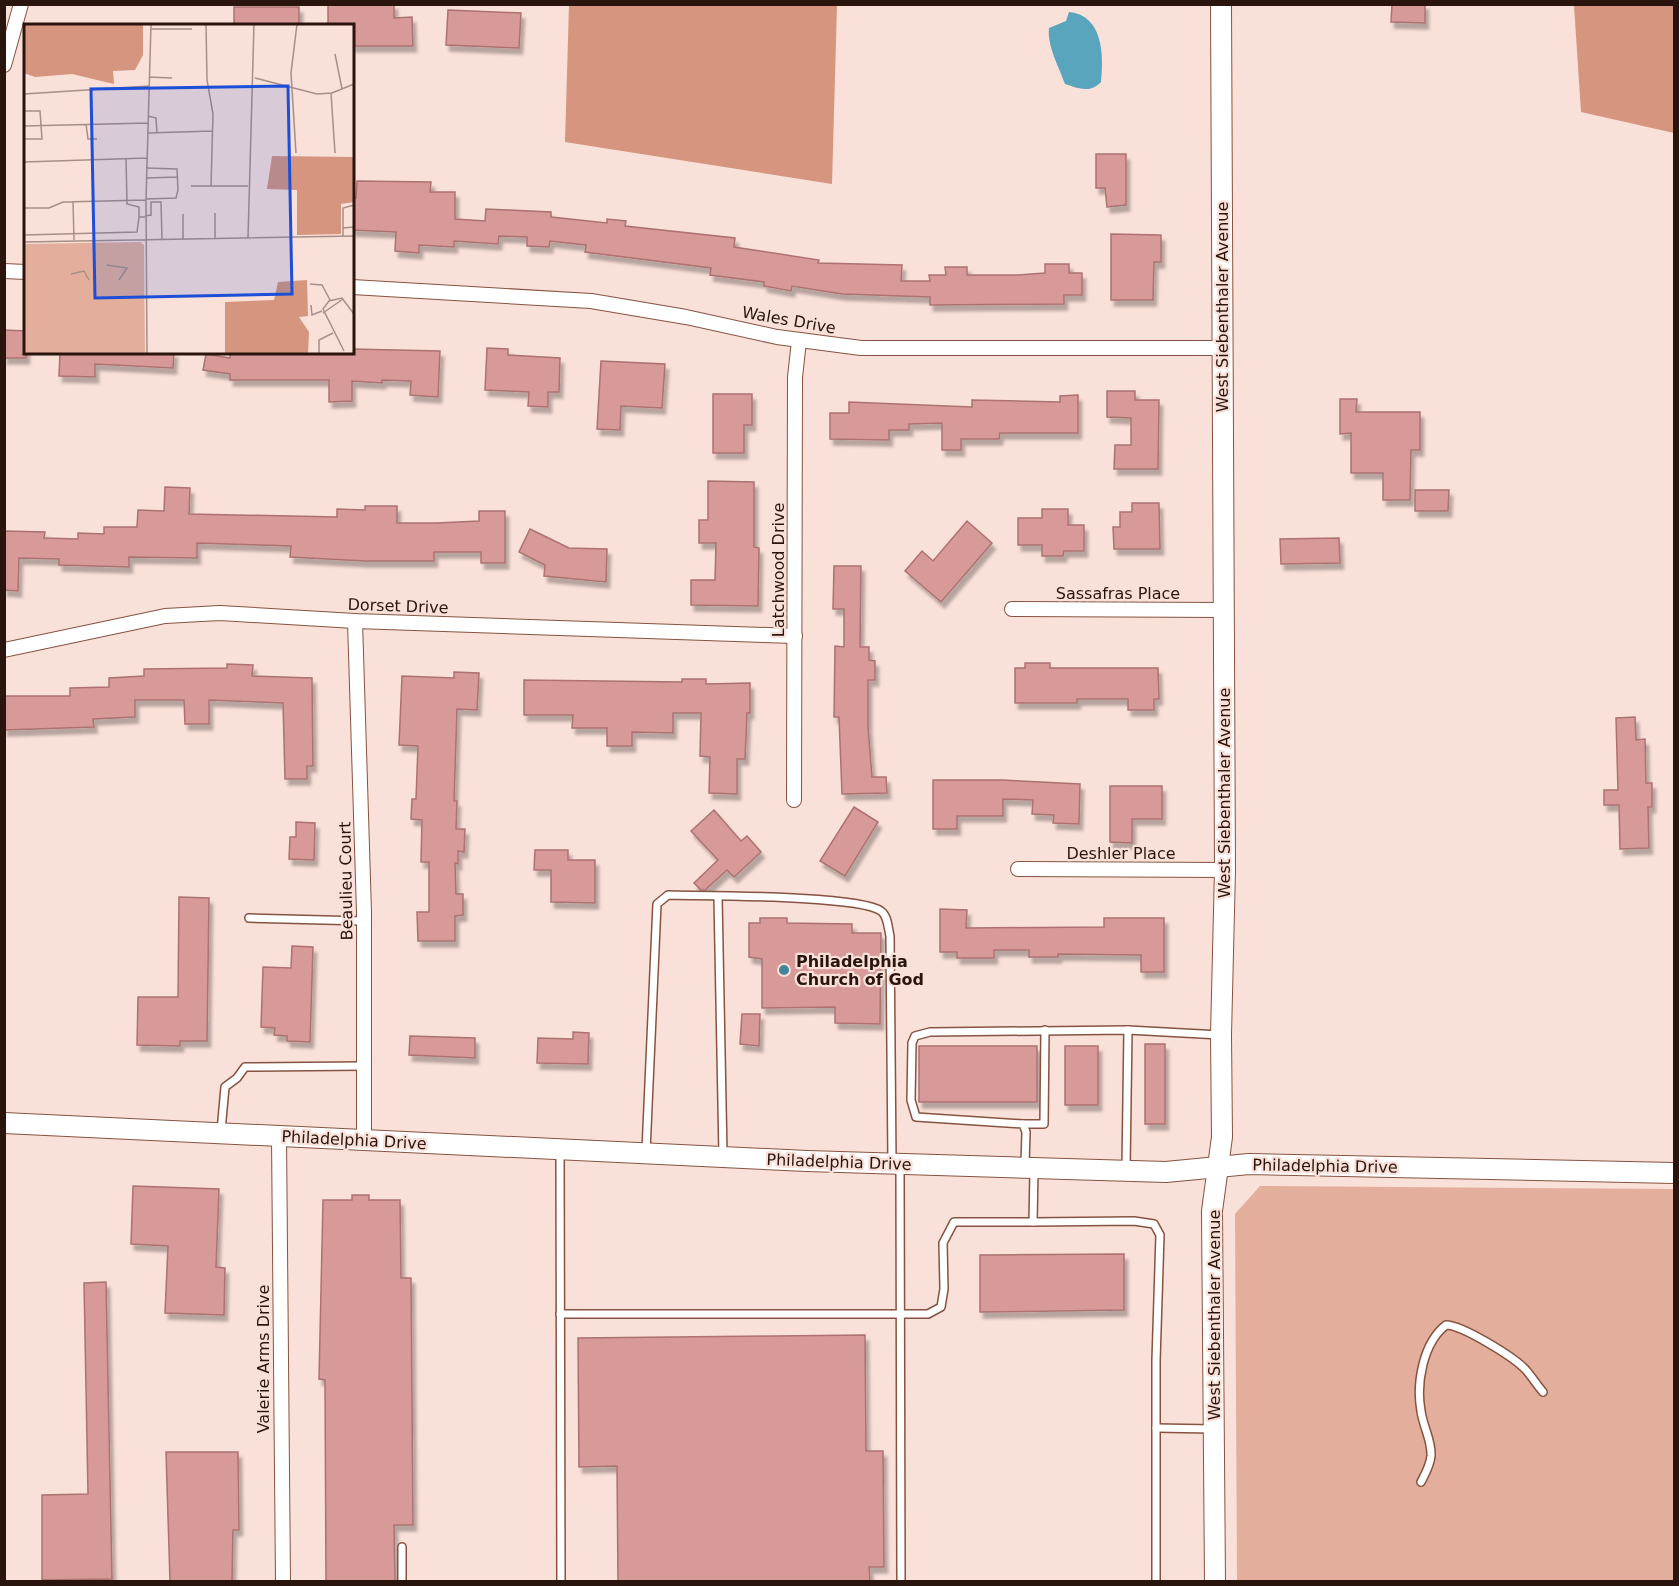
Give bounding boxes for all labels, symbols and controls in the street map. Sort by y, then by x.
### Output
inset map [24,24,354,354]
street label: West Siebenthaler Avenue [1213,202,1232,412]
street label: Wales Drive [741,302,837,338]
street label: Latchwood Drive [769,503,788,637]
street label: Sassafras Place [1056,584,1180,603]
street label: Dorset Drive [347,595,449,617]
street label: West Siebenthaler Avenue [1215,688,1234,898]
street label: Beaulieu Court [335,821,357,941]
street label: Deshler Place [1066,844,1176,863]
place label: Philadelphia Church of God [796,952,924,989]
marker: Philadelphia Church of God [777,963,791,977]
street label: Philadelphia Drive [281,1127,427,1153]
street label: Philadelphia Drive [766,1150,912,1174]
street label: Philadelphia Drive [1252,1155,1398,1177]
street label: West Siebenthaler Avenue [1205,1210,1224,1420]
street label: Valerie Arms Drive [254,1285,273,1433]

